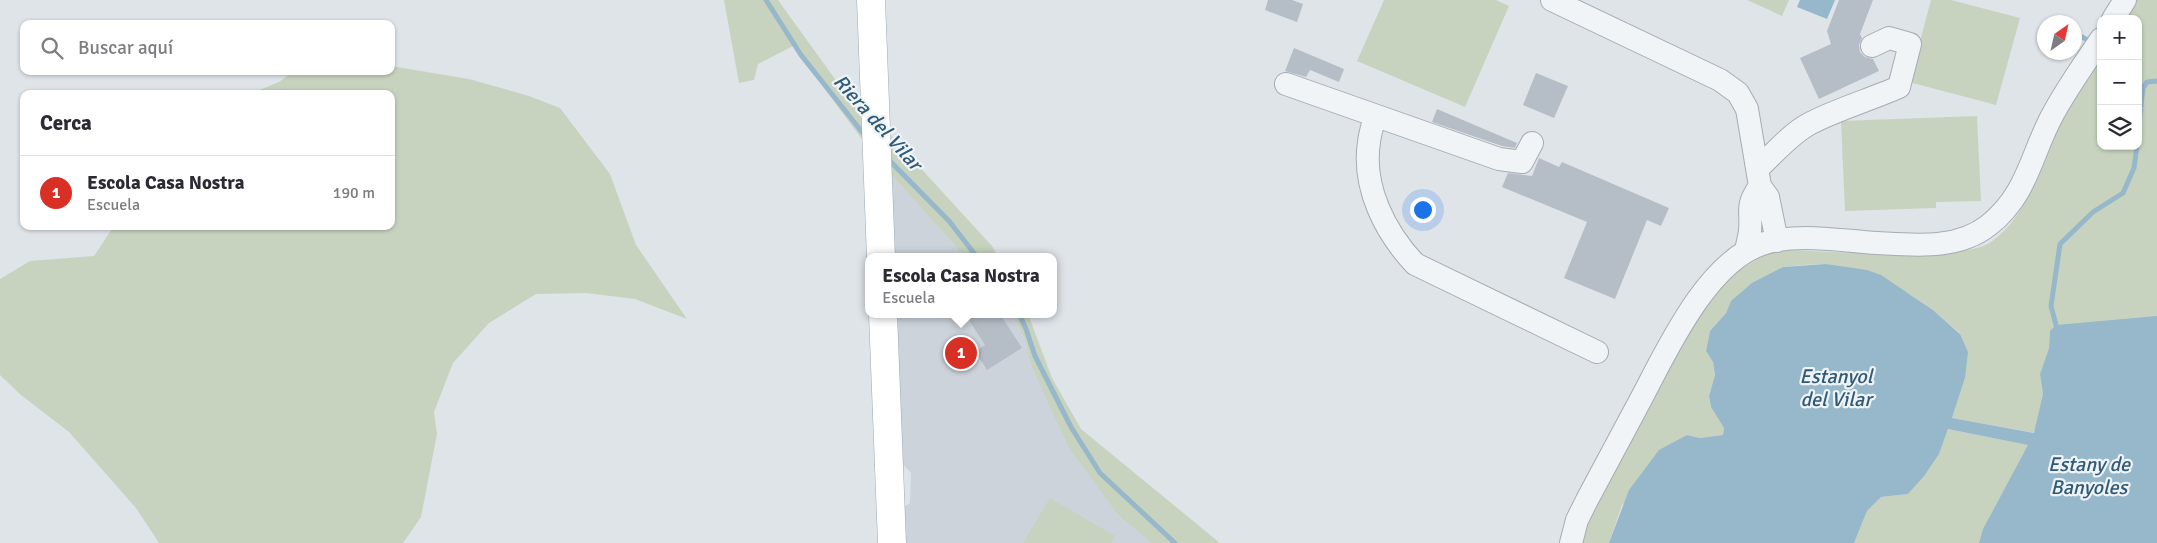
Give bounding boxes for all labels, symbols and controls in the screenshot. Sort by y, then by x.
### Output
north arrow [2037,15,2082,60]
map controls [2097,15,2142,150]
button: + [2097,15,2142,60]
search box [20,20,395,75]
icon: search [38,34,66,62]
text: Buscar aquí [78,36,173,60]
button: − [2097,60,2142,105]
water label: Riera del Vilar [828,69,929,177]
button: layers [2097,105,2142,150]
text: Cerca [40,110,92,136]
text: Escola Casa Nostra [87,171,244,195]
text: 1 [52,183,60,203]
text: 190 m [333,183,375,203]
text: Escuela [87,195,140,215]
your location [1410,197,1436,223]
popup [865,253,1057,318]
text: Escola Casa Nostra [882,264,1040,288]
text: Escuela [882,288,935,308]
pin: 1 [945,334,977,372]
water label: Estanyol del Vilar [1799,364,1875,412]
water label: Estany de Banyoles [2048,452,2131,500]

